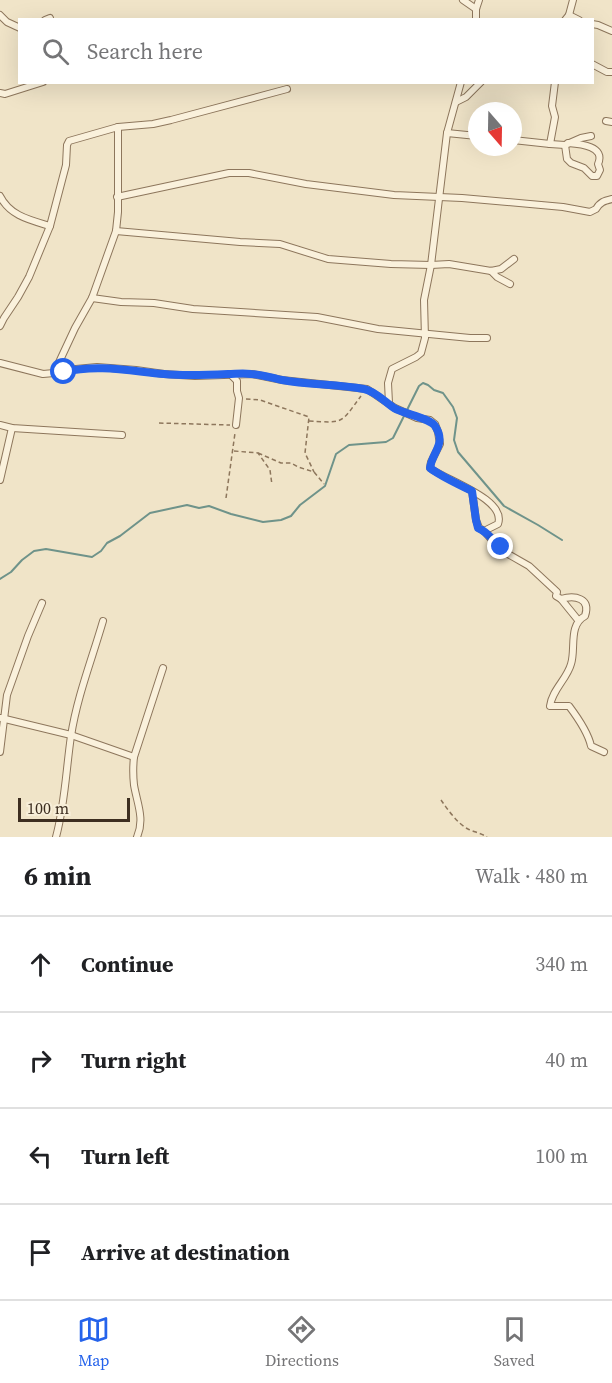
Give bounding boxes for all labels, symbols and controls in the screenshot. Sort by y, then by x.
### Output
search box [18,18,594,84]
icon: search [39,35,72,68]
text: Search here [87,36,203,66]
north arrow [468,102,522,156]
route start [50,358,76,384]
route end [487,533,513,559]
scale bar [18,795,130,822]
text: 100 m [27,797,69,819]
text: 6 min [24,858,91,894]
text: Walk · 480 m [475,862,588,890]
icon: ahead [24,948,57,981]
text: Continue [81,949,174,979]
text: 340 m [535,950,588,978]
icon: right [24,1044,57,1077]
text: Turn right [81,1045,186,1075]
text: 40 m [545,1046,588,1074]
icon: left [24,1140,57,1173]
text: Turn left [81,1141,169,1171]
text: 100 m [535,1142,588,1170]
icon: arrive [24,1236,57,1269]
text: Arrive at destination [81,1237,290,1267]
tab: Map [77,1313,110,1371]
tab: Directions [265,1313,339,1371]
tab: Saved [494,1313,535,1371]

